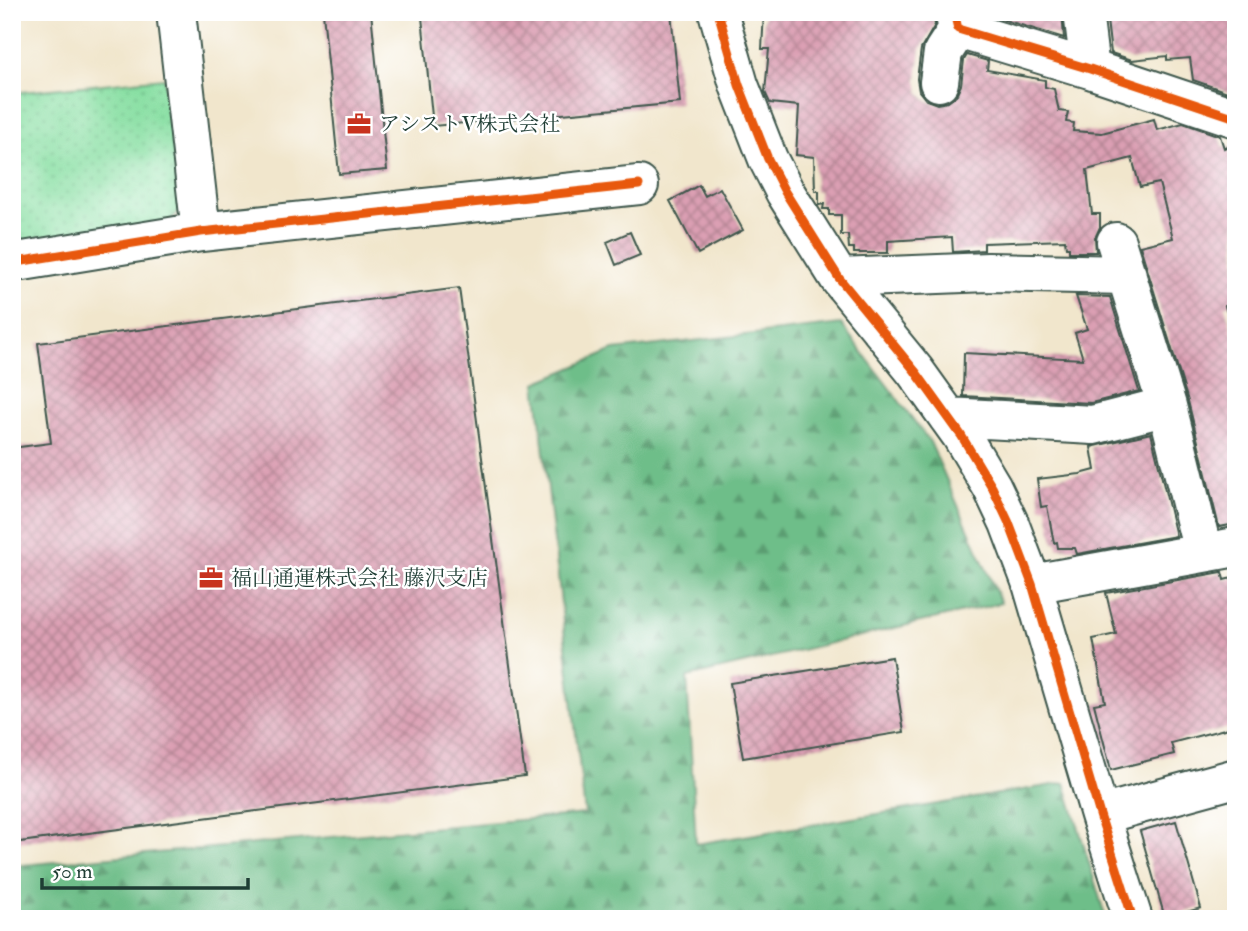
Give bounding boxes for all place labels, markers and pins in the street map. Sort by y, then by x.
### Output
office icon: アシストV株式会社 [345,110,373,138]
place label: アシストV株式会社 [379,111,560,138]
office icon: 福山通運株式会社 藤沢支店 [197,564,225,592]
place label: 福山通運株式会社 藤沢支店 [231,565,487,592]

